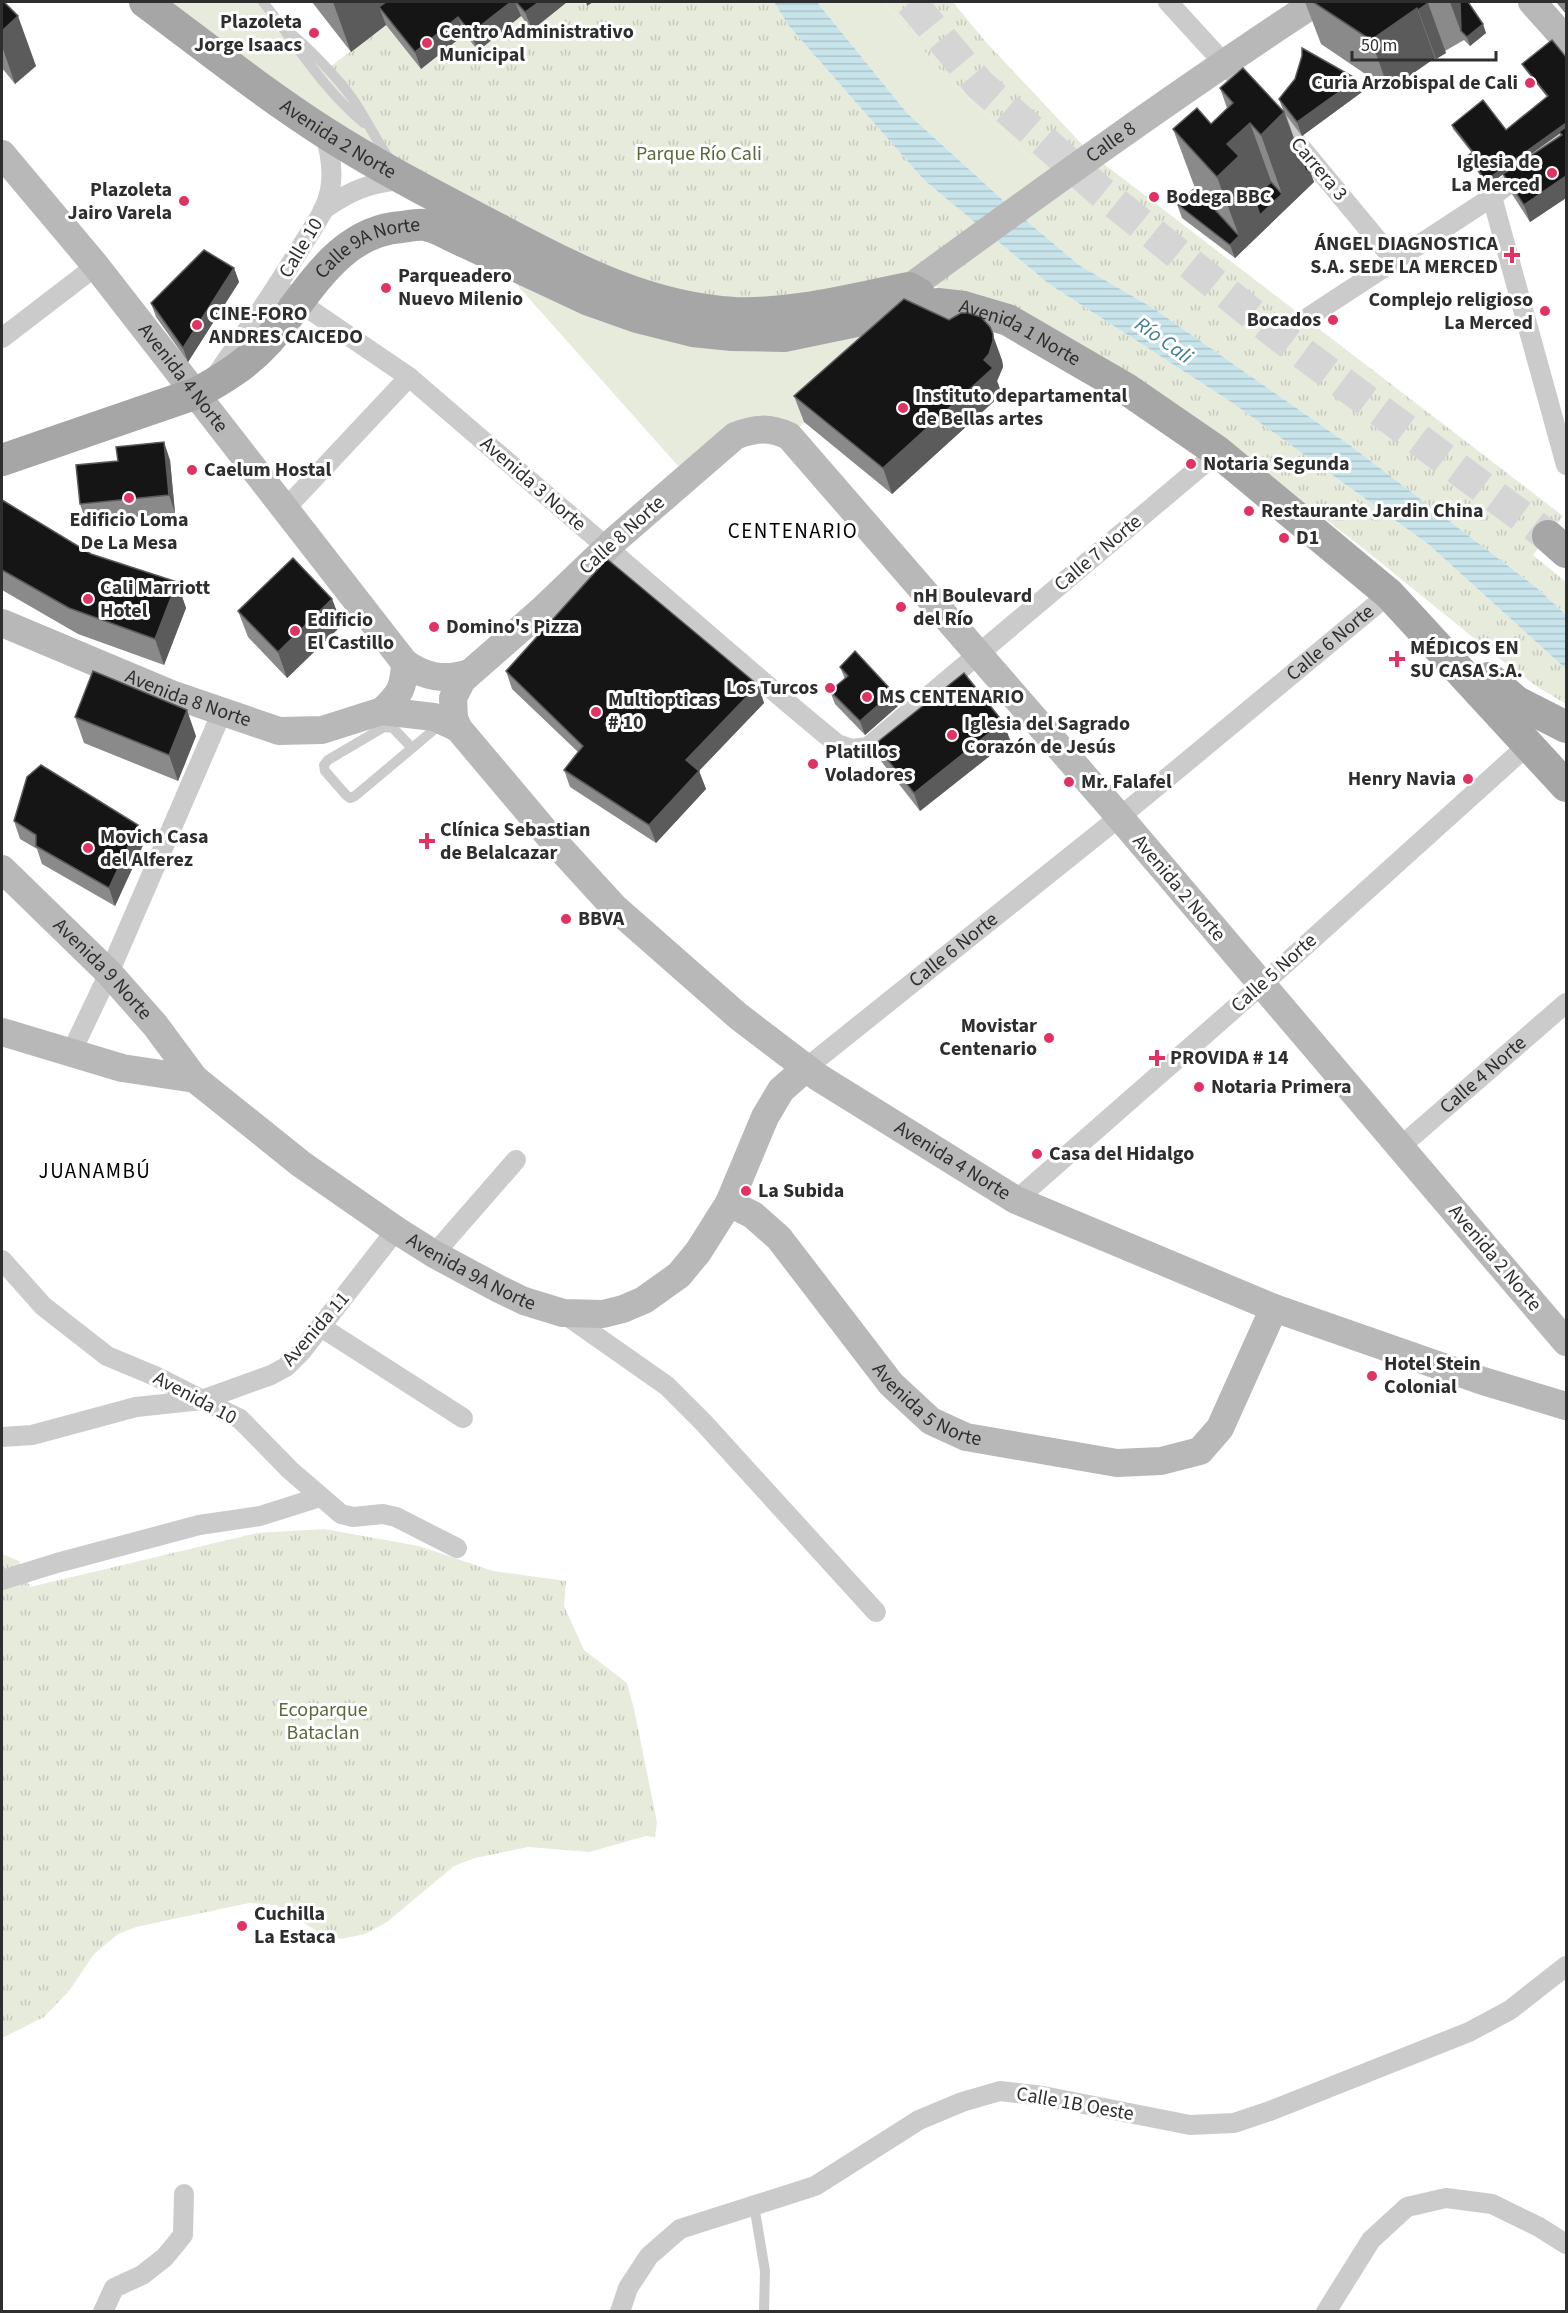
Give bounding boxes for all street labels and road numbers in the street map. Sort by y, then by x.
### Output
street label: Avenida 2 Norte [274,92,401,186]
street label: Calle 8 [1080,115,1142,170]
street label: Carrera 3 [1284,131,1354,207]
street label: Calle 9A Norte [308,211,422,285]
street label: Calle 10 [272,213,330,283]
street label: Avenida 1 Norte [956,292,1086,373]
street label: Avenida 4 Norte [131,317,235,439]
street label: Avenida 3 Norte [474,430,592,538]
street label: Calle 8 Norte [573,489,671,581]
street label: Calle 7 Norte [1048,508,1148,598]
street label: Calle 6 Norte [1280,598,1380,688]
street label: Avenida 8 Norte [121,662,255,734]
street label: Avenida 2 Norte [1126,828,1232,948]
street label: Calle 6 Norte [903,906,1004,994]
street label: Avenida 9 Norte [47,912,159,1026]
street label: Calle 5 Norte [1225,927,1323,1019]
street label: Calle 4 Norte [1434,1029,1533,1120]
street label: Avenida 4 Norte [889,1114,1016,1207]
street label: Avenida 2 Norte [1442,1198,1548,1318]
street label: Avenida 9A Norte [401,1226,539,1318]
street label: Avenida 11 [276,1286,356,1372]
street label: Avenida 5 Norte [866,1357,984,1453]
street label: Avenida 10 [148,1364,242,1432]
street label: Calle 1B Oeste [1014,2080,1136,2128]

